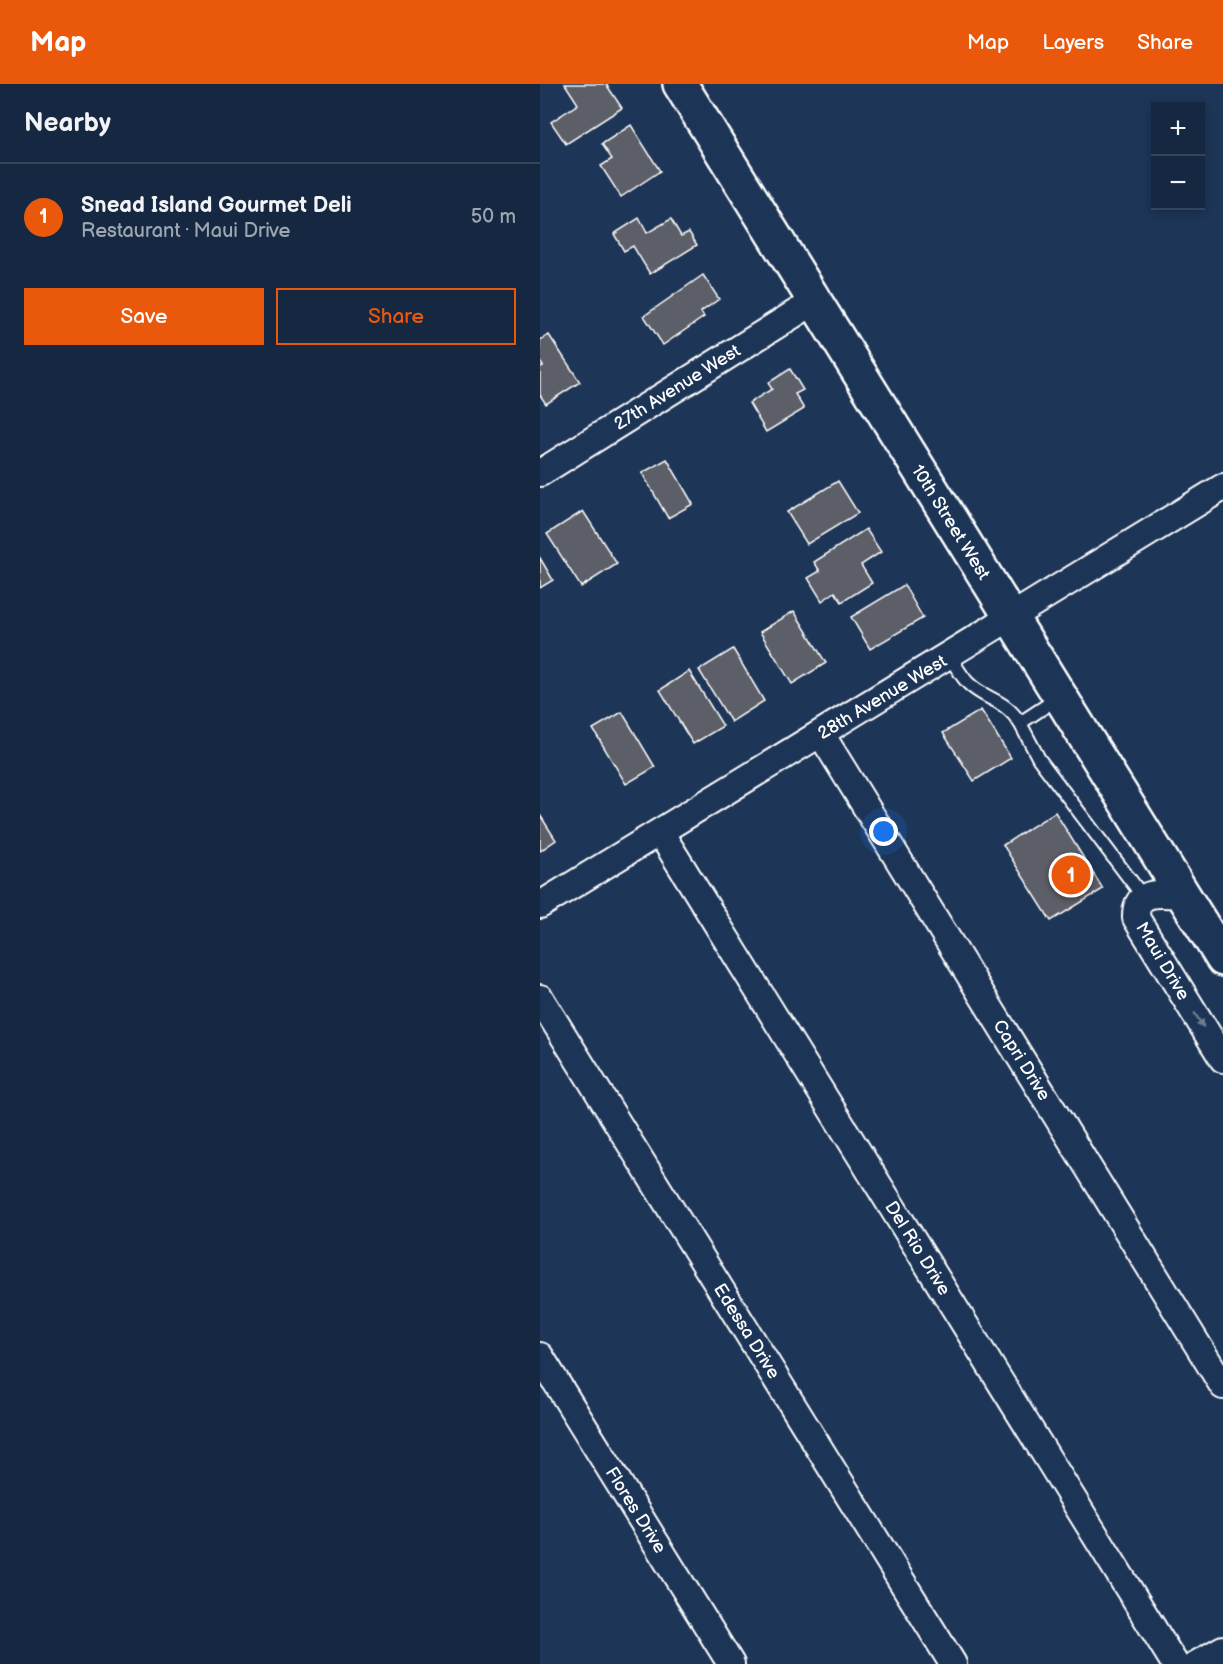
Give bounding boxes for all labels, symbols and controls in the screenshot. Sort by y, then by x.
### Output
text: Map [30,26,86,59]
text: Map [967,30,1009,55]
text: Layers [1042,30,1104,55]
text: Share [1137,30,1193,55]
map controls [1151,102,1205,210]
button: + [1151,102,1205,156]
text: Nearby [24,108,111,139]
button: − [1151,156,1205,210]
text: Snead Island Gourmet Deli [81,192,352,219]
text: 1 [39,205,48,229]
text: 50 m [471,205,516,229]
text: Restaurant · Maui Drive [81,219,290,243]
button: Save [24,288,264,345]
button: Share [276,288,516,345]
street label: 27th Avenue West [610,340,745,435]
street label: 10th Street West [907,461,995,584]
street label: 28th Avenue West [814,650,951,744]
your location [869,817,898,846]
pin: 1 [1052,852,1090,898]
street label: Maui Drive [1131,919,1194,1004]
one-way arrow [1194,1012,1205,1028]
street label: Capri Drive [988,1016,1055,1105]
street label: Del Rio Drive [880,1197,955,1299]
street label: Edessa Drive [709,1280,784,1383]
street label: Flores Drive [601,1463,671,1558]

